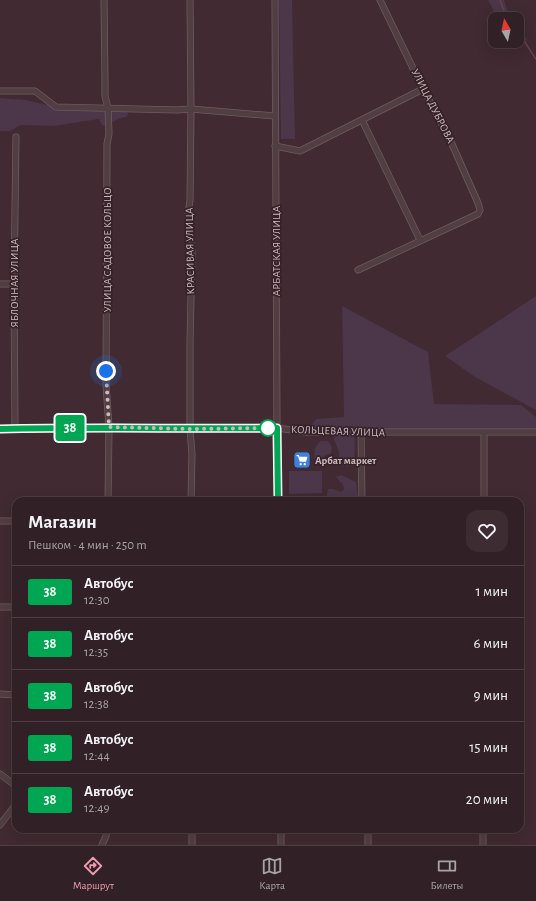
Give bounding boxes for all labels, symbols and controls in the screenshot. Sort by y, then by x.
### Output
north arrow [488,12,524,48]
map controls [488,12,524,48]
street label: УЛИЦА ДУБРОВА [410,67,457,145]
street label: УЛИЦА САДОВОЕ КОЛЬЦО [102,187,113,313]
street label: АРБАТСКАЯ УЛИЦА [271,205,282,296]
street label: КРАСИВАЯ УЛИЦА [184,207,196,295]
street label: ЯБЛОЧНАЯ УЛИЦА [9,238,20,328]
your location [96,361,116,381]
line badge: 38 [52,415,88,441]
unlabelled marker [259,419,277,437]
text: 38 [64,421,76,435]
street label: КОЛЬЦЕВАЯ УЛИЦА [291,424,386,438]
supermarket icon: Арбат маркет [292,450,312,470]
place label: Арбат маркет [315,455,377,466]
button: heart [466,510,508,552]
text: Магазин [28,513,97,532]
text: Пешком · 4 мин · 250 m [28,539,147,552]
text: Автобус [84,576,134,591]
text: 1 мин [475,584,508,599]
text: 38 [44,585,56,599]
text: 12:30 [84,594,110,607]
text: Автобус [84,628,134,643]
text: 6 мин [474,636,508,651]
text: 38 [44,637,56,651]
text: 12:35 [84,646,108,659]
text: Автобус [84,680,134,695]
text: 9 мин [474,688,508,703]
text: 38 [44,689,56,703]
text: 12:38 [84,698,109,711]
text: Автобус [84,732,134,747]
text: 15 мин [469,740,508,755]
text: 38 [44,741,56,755]
text: 12:44 [84,750,110,763]
text: Автобус [84,784,134,799]
text: 20 мин [466,792,508,807]
text: 38 [44,793,56,807]
text: 12:49 [84,802,110,815]
tab: Маршрут [73,855,114,892]
tab: Карта [259,855,285,892]
tab: Билеты [430,855,463,892]

